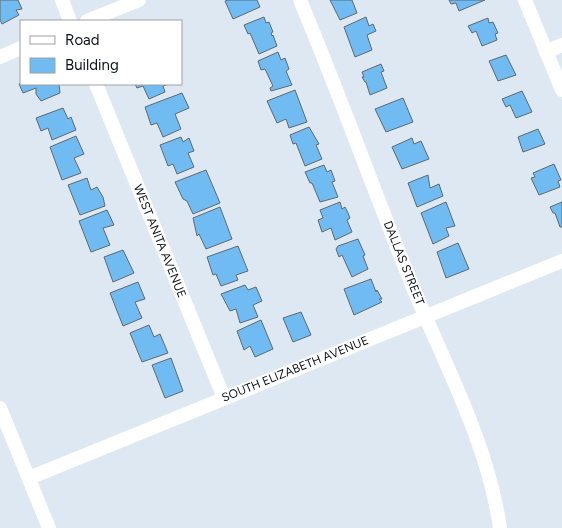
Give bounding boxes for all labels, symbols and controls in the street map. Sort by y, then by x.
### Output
legend [20,20,182,85]
text: Road [65,31,100,49]
text: Building [65,56,119,74]
street label: WEST ANITA AVENUE [131,182,189,300]
street label: DALLAS STREET [381,219,427,308]
street label: SOUTH ELIZABETH AVENUE [220,333,370,405]

